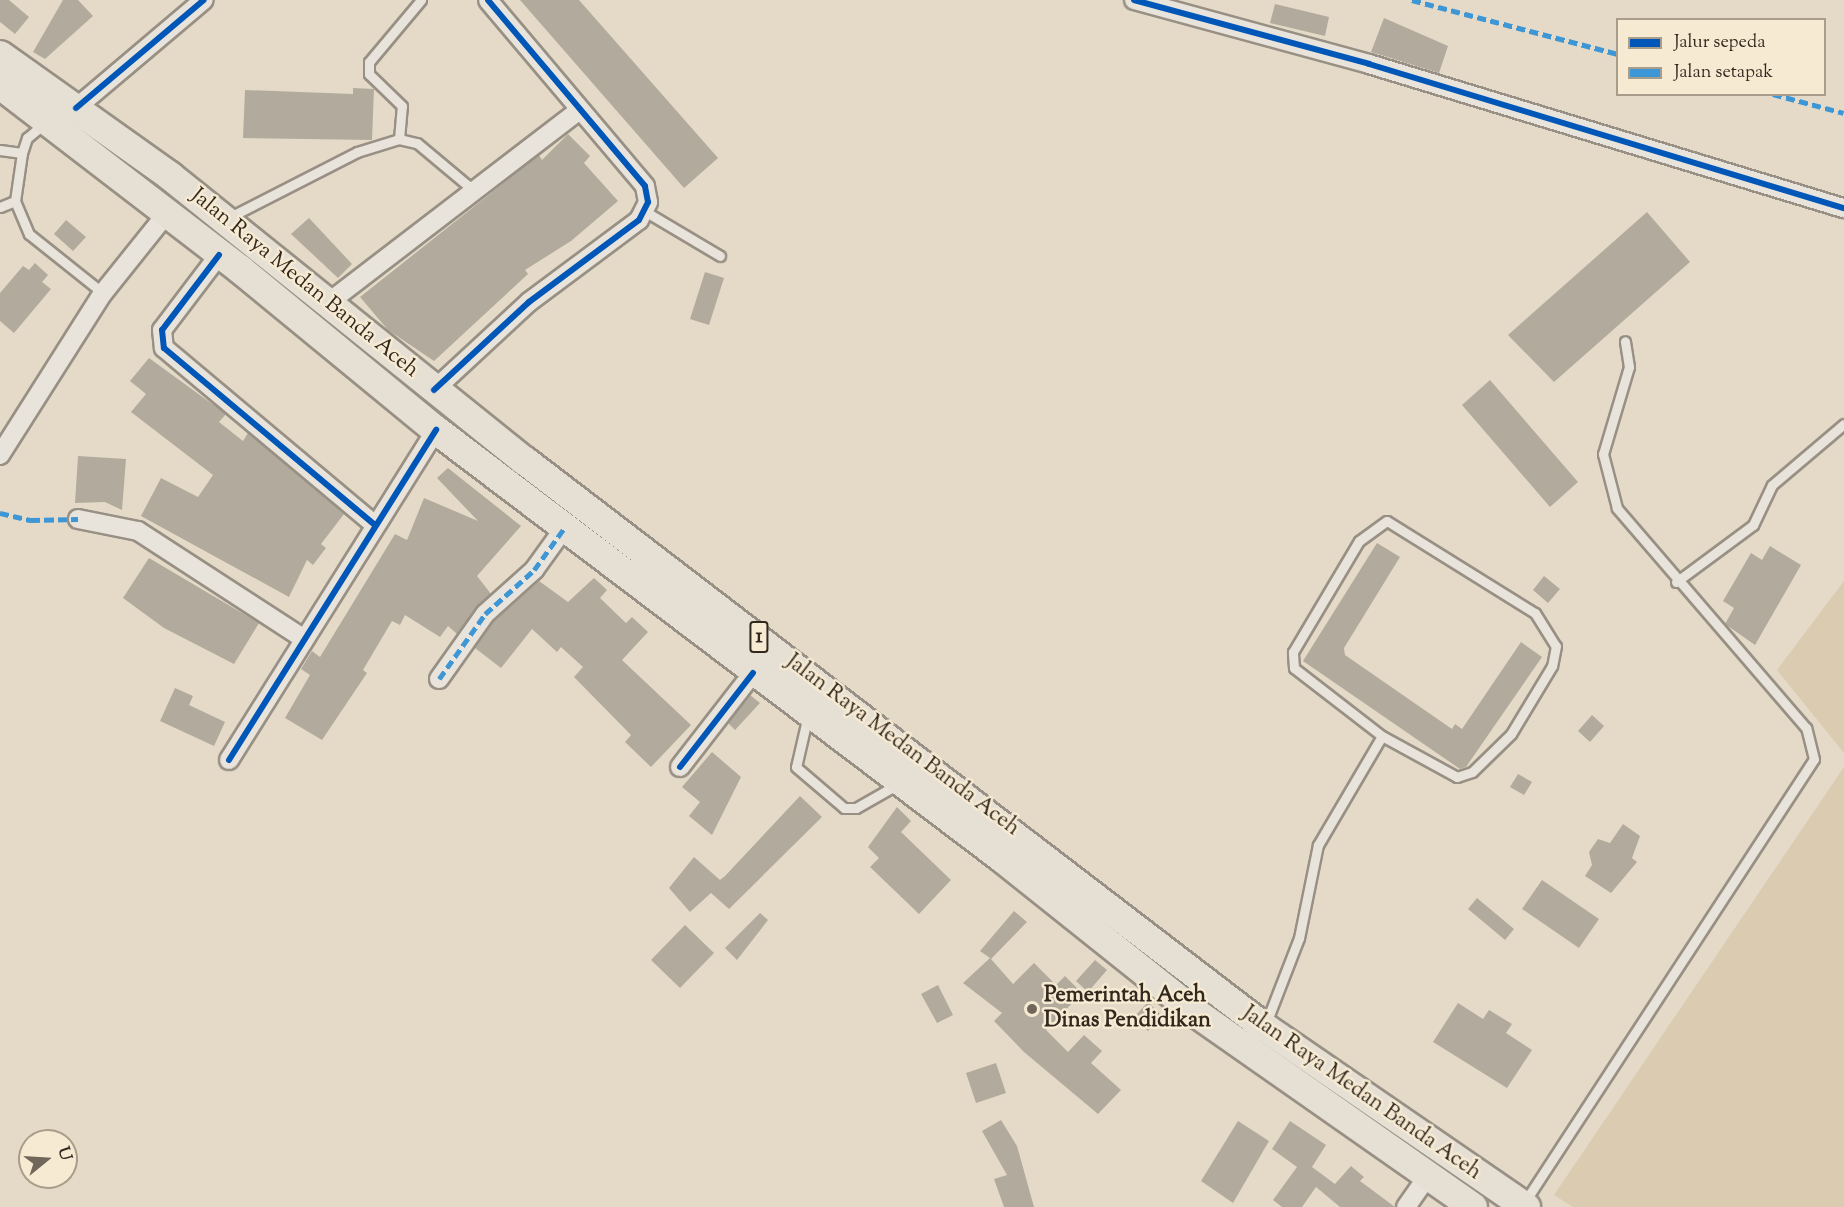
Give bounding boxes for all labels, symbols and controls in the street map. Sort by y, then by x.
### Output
legend [1616,18,1826,96]
text: Jalur sepeda [1674,30,1765,56]
text: Jalan setapak [1674,60,1773,86]
street label: Jalan Raya Medan Banda Aceh [185,184,423,384]
road number: 1 [748,619,770,655]
street label: Jalan Raya Medan Banda Aceh [780,649,1024,843]
place label: Pemerintah Aceh Dinas Pendidikan [1044,983,1211,1034]
street label: Jalan Raya Medan Banda Aceh [1236,1001,1486,1187]
marker: Pemerintah Aceh Dinas Pendidikan [1025,1002,1039,1016]
north arrow [18,1129,78,1189]
text: U [51,1144,77,1164]

